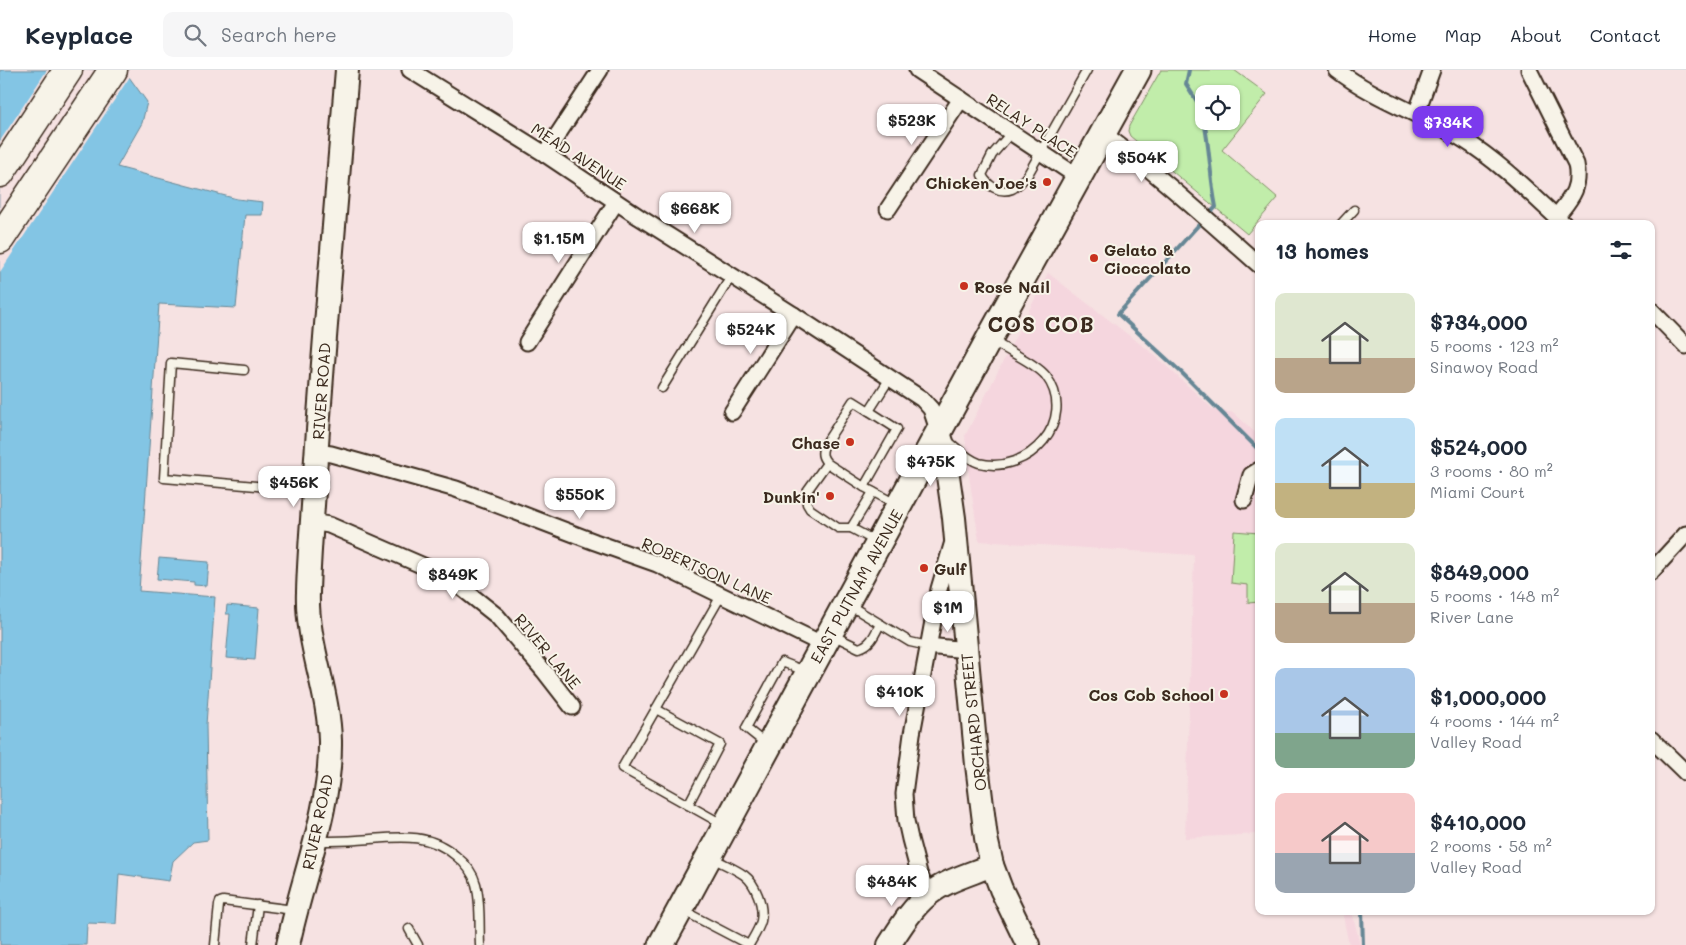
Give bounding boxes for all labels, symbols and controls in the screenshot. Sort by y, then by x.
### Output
search box [163,12,513,57]
text: Keyplace [25,19,133,50]
icon: search [181,21,209,49]
text: Search here [221,22,337,47]
text: Home [1368,23,1417,47]
text: Map [1445,23,1481,47]
text: About [1509,23,1562,47]
text: Contact [1590,23,1661,47]
map controls [1195,85,1240,130]
button: locate [1195,85,1240,130]
street label: RELAY PLACE [983,88,1081,162]
pin: $523K [877,104,947,146]
pin: $734K [1413,106,1483,148]
text: $523K [888,109,936,130]
text: $734K [1423,111,1473,132]
street label: MEAD AVENUE [528,118,630,194]
pin: $504K [1107,140,1177,183]
text: $504K [1117,146,1167,167]
place label: Chicken Joe's [926,172,1037,193]
marker: Chicken Joe's [1041,176,1053,188]
pin: $668K [660,191,730,234]
text: $668K [670,197,720,218]
pin: $1.15M [518,222,600,264]
text: $1.15M [533,227,585,248]
icon: filters [1607,236,1635,264]
text: 13 homes [1275,237,1369,264]
place label: Gelato & Cioccolato [1104,239,1191,278]
marker: Gelato & Cioccolato [1088,252,1100,264]
place label: Rose Nail [974,276,1050,297]
marker: Rose Nail [958,280,970,292]
text: $734,000 [1430,308,1528,335]
district label: COS COB [987,310,1095,337]
pin: $524K [716,312,786,355]
icon: home [1315,313,1375,373]
text: $524K [727,318,775,339]
text: 5 rooms · 123 m² [1430,335,1559,356]
street label: RIVER ROAD [307,342,335,440]
text: Sinawoy Road [1430,356,1538,377]
place label: Chase [791,432,840,453]
text: $524,000 [1430,433,1527,460]
marker: Chase [844,436,856,448]
icon: home [1315,438,1375,498]
pin: $475K [896,444,966,487]
text: $475K [907,450,955,471]
text: 3 rooms · 80 m² [1430,460,1553,481]
pin: $456K [259,466,329,508]
text: $456K [269,471,319,492]
pin: $550K [545,478,615,520]
text: Miami Court [1430,481,1525,502]
text: $550K [555,483,605,504]
place label: Dunkin' [763,486,820,507]
marker: Dunkin' [824,490,836,502]
street label: EAST PUTNAM AVENUE [805,505,907,667]
street label: ROBERTSON LANE [639,532,775,608]
pin: $849K [418,558,488,600]
place label: Gulf [934,558,968,579]
text: $849,000 [1430,558,1529,585]
marker: Gulf [918,562,930,574]
text: $849K [428,563,478,584]
icon: home [1315,563,1375,623]
text: 5 rooms · 148 m² [1430,585,1559,606]
pin: $1M [924,590,972,633]
text: $1M [933,596,963,617]
text: River Lane [1430,606,1514,627]
street label: RIVER LANE [510,609,586,693]
street label: ORCHARD STREET [955,652,991,792]
pin: $410K [865,674,935,717]
text: $410K [876,680,924,701]
text: $1,000,000 [1430,683,1546,710]
place label: Cos Cob School [1088,684,1214,705]
marker: Cos Cob School [1218,688,1230,700]
icon: home [1315,688,1375,748]
text: 4 rooms · 144 m² [1430,710,1559,731]
text: Valley Road [1430,731,1522,752]
street label: RIVER ROAD [297,772,337,872]
text: $410,000 [1430,808,1526,835]
icon: home [1315,813,1375,873]
text: 2 rooms · 58 m² [1430,835,1552,856]
text: Valley Road [1430,856,1522,877]
pin: $484K [857,864,927,907]
text: $484K [867,870,917,891]

